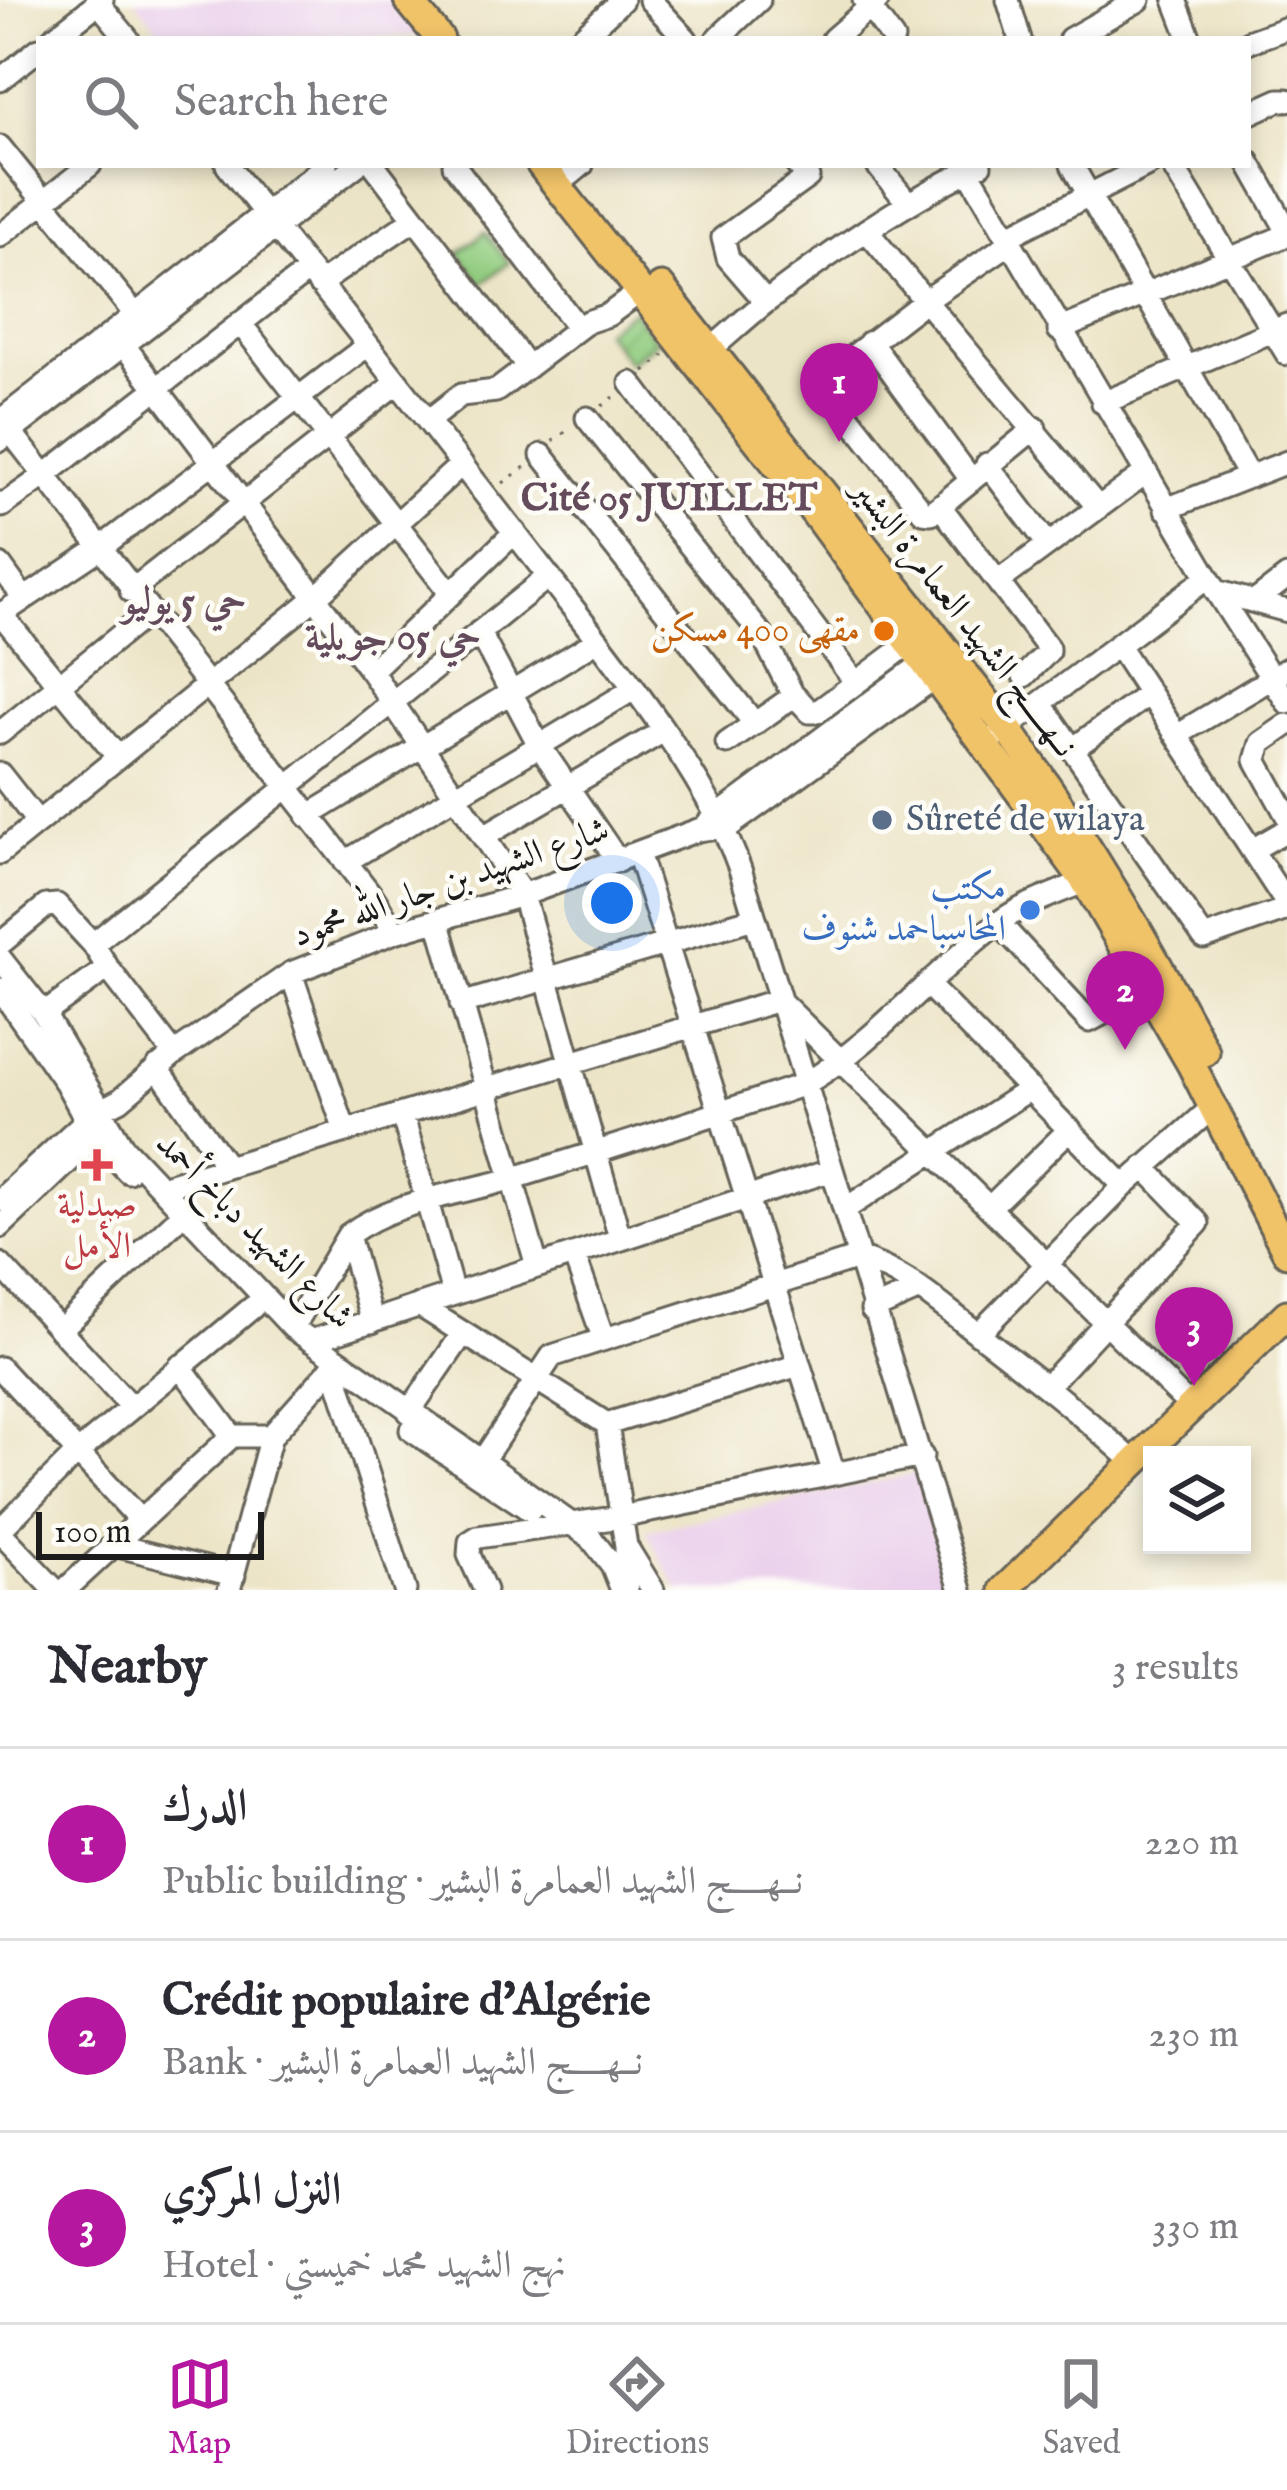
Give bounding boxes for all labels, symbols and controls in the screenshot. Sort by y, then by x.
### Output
search box [36,36,1251,168]
icon: search [78,69,144,135]
text: Search here [174,74,388,131]
pin: 1 [800,343,878,442]
street label: نــهـــــج الشهيد العمامرة البشير [833,466,1088,771]
district label: Cité 05 JUILLET [521,475,818,524]
district label: حي 5 يوليو [118,578,246,632]
place label: مقهى 400 مسكن [651,608,860,654]
district label: حي 05 جويلية [305,614,481,668]
marker: مقهى 400 مسكن [871,618,897,644]
place label: Sûreté de wilaya [906,797,1145,843]
street label: شارع الشهيد بن جار الله محمود [284,801,617,964]
marker: Sûreté de wilaya [869,807,895,833]
place label: مكتب المحاسباحمد شنوف [802,866,1006,953]
your location [582,873,642,933]
marker: مكتب المحاسباحمد شنوف [1017,897,1043,923]
pin: 2 [1086,951,1164,1050]
street label: شارع الشهيد دباخ أحمد [140,1119,366,1345]
marker: صيدلية الأمل [84,1152,110,1178]
place label: صيدلية الأمل [57,1183,137,1270]
pin: 3 [1155,1287,1233,1386]
map controls [1143,1446,1251,1554]
button: layers [1143,1446,1251,1554]
scale bar [36,1506,264,1559]
text: 100 m [54,1512,131,1554]
text: Nearby [48,1636,207,1701]
text: 3 results [1112,1644,1239,1693]
text: الدرك [162,1779,248,1836]
text: 1 [80,1819,94,1868]
text: 220 m [1145,1819,1239,1868]
text: Public building · نــهـــــج الشهيد العمامرة البشير [162,1858,803,1907]
text: Crédit populaire d'Algérie [162,1973,651,2030]
text: 2 [78,2011,96,2060]
text: 230 m [1148,2011,1239,2060]
text: Bank · نــهـــــج الشهيد العمامرة البشير [162,2039,643,2088]
text: النزل المركزي [162,2163,342,2220]
text: 3 [80,2203,94,2252]
text: 330 m [1152,2203,1239,2252]
text: Hotel · نهج الشهيد محمد خميستي [162,2242,566,2291]
tab: Map [167,2351,233,2465]
tab: Directions [566,2351,709,2465]
tab: Saved [1042,2351,1120,2465]

